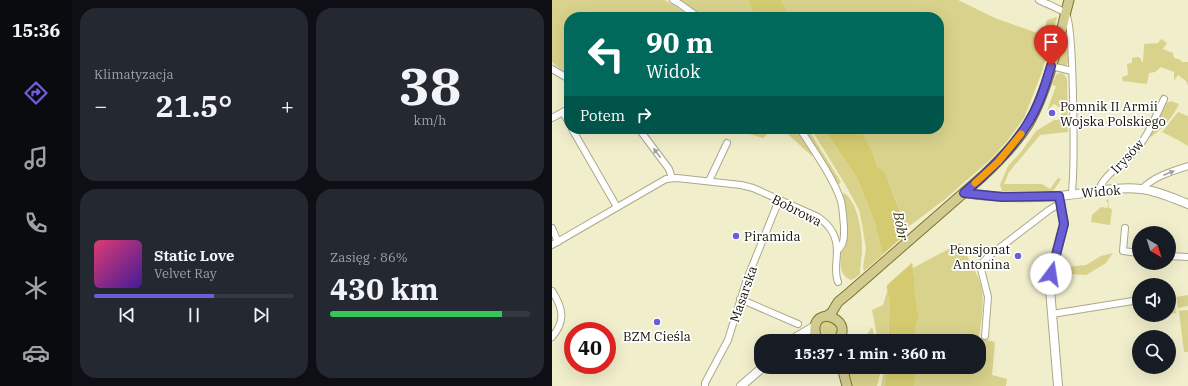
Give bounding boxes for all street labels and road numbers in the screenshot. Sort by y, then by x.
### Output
street label: Irysów [1107,135,1148,177]
street label: Widok [1081,181,1122,202]
street label: Bobrowa [769,191,825,230]
street label: Masarska [726,264,761,325]

